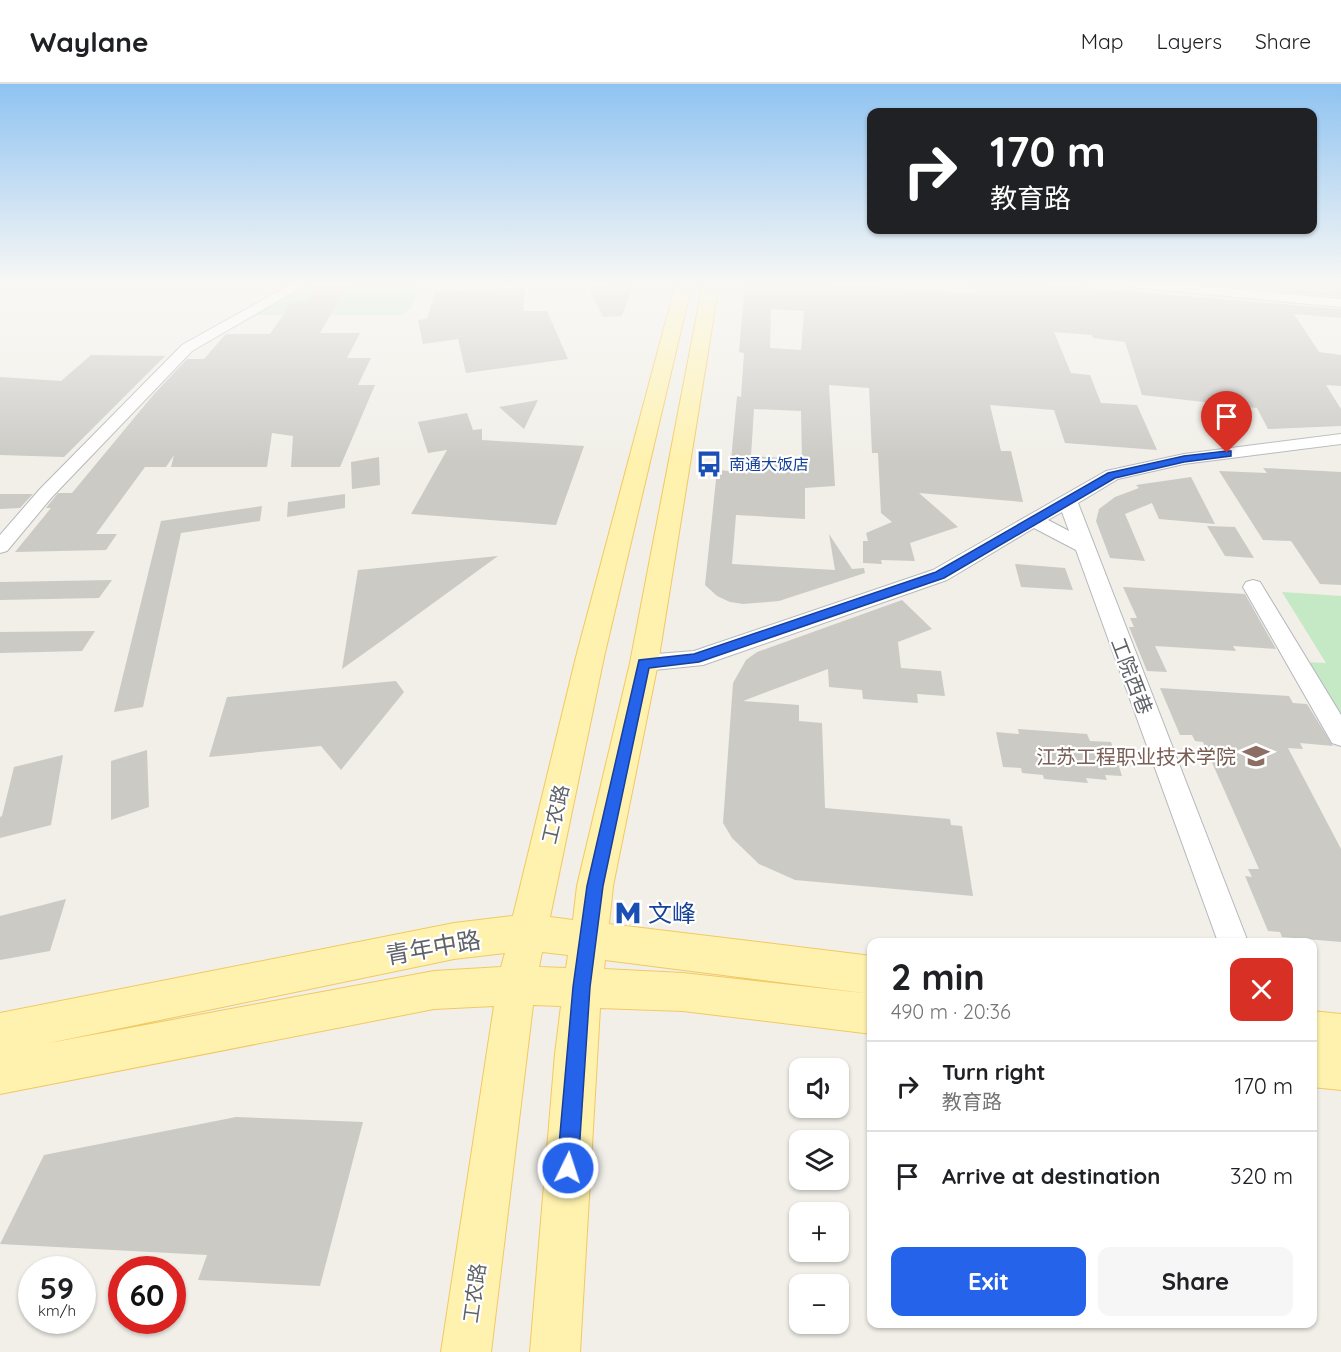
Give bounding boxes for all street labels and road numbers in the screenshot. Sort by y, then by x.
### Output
street label: 工院西巷 [1106,634,1158,718]
street label: 工农路 [536,782,574,846]
street label: 青年中路 [383,924,483,970]
street label: 工农路 [457,1262,491,1324]

